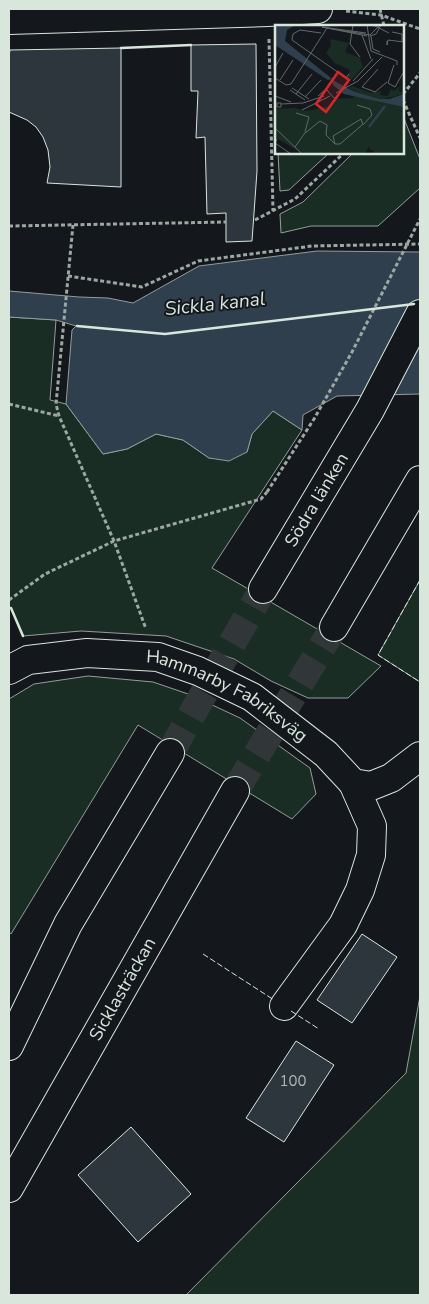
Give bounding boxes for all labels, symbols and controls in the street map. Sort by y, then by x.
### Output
inset map [275,25,404,154]
water label: Sickla kanal [163,286,267,322]
street label: Södra länken [279,448,354,551]
street label: Hammarby Fabriksväg [146,644,313,748]
street label: Sicklasträckan [83,933,161,1045]
house number: 100 [279,1071,307,1091]

